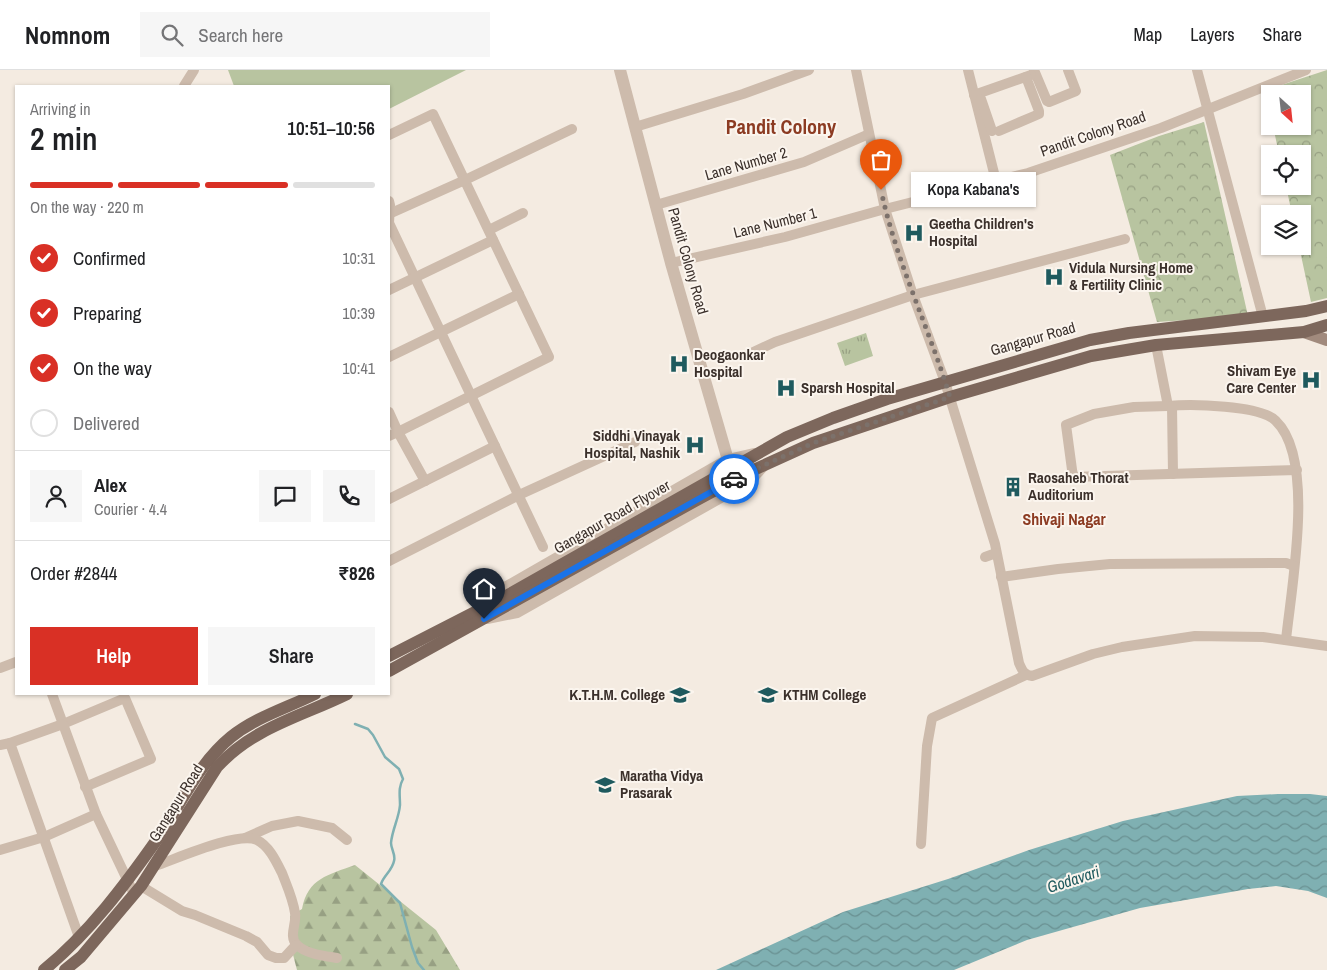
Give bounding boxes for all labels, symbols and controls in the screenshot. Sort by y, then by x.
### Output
search box [140,12,490,57]
text: Nomnom [25,19,110,51]
icon: search [158,21,186,49]
text: Search here [198,22,283,48]
text: Map [1134,22,1162,47]
text: Layers [1190,22,1235,47]
text: Share [1263,22,1302,47]
north arrow [1261,85,1311,135]
map controls [1261,85,1311,255]
text: Arriving in [30,98,91,120]
street label: Pandit Colony Road [1037,106,1148,161]
district label: Pandit Colony [726,113,837,140]
text: 10:51–10:56 [287,115,375,141]
text: 2 min [30,117,98,160]
pin [860,139,902,190]
street label: Lane Number 2 [702,142,790,185]
button: locate [1261,145,1311,195]
icon: bag [867,146,895,174]
callout: Kopa Kabana's [911,172,1036,208]
text: Kopa Kabana's [927,178,1020,200]
text: On the way · 220 m [30,196,144,218]
street label: Lane Number 1 [731,202,819,243]
street label: Pandit Colony Road [663,205,714,317]
button: layers [1261,205,1311,255]
place label: Geetha Children's Hospital [929,213,1034,251]
hospital icon: Geetha Children's Hospital [903,222,925,244]
icon: check [30,244,58,272]
text: Confirmed [73,245,146,271]
text: 10:31 [342,247,375,269]
place label: Vidula Nursing Home & Fertility Clinic [1069,257,1193,295]
hospital icon: Vidula Nursing Home & Fertility Clinic [1043,266,1065,288]
icon: check [30,299,58,327]
text: Preparing [73,300,141,326]
text: 10:39 [342,302,375,324]
street label: Gangapur Road [988,316,1078,361]
place label: Deogaonkar Hospital [694,344,765,382]
hospital icon: Deogaonkar Hospital [668,353,690,375]
icon: check [30,354,58,382]
text: On the way [73,355,152,381]
text: 10:41 [342,357,375,379]
place label: Shivam Eye Care Center [1226,360,1296,398]
hospital icon: Shivam Eye Care Center [1300,369,1322,391]
hospital icon: Sparsh Hospital [775,377,797,399]
place label: Sparsh Hospital [801,377,895,398]
text: Delivered [73,410,140,436]
place label: Siddhi Vinayak Hospital, Nashik [584,425,680,463]
hospital icon: Siddhi Vinayak Hospital, Nashik [684,434,706,456]
courier [709,454,759,504]
icon: car [720,465,748,493]
place label: Raosaheb Thorat Auditorium [1028,467,1128,505]
button: person [30,470,82,522]
button: chat [259,470,311,522]
button: phone [323,470,375,522]
text: Alex [94,472,127,498]
street label: Gangapur Road Flyover [550,475,674,558]
building icon: Raosaheb Thorat Auditorium [1002,476,1024,498]
text: Courier · 4.4 [94,498,167,520]
district label: Shivaji Nagar [1022,508,1106,530]
text: Order #2844 [30,560,117,586]
text: ₹826 [338,560,375,586]
pin [463,568,505,619]
icon: home [470,575,498,603]
button: Help [30,627,198,685]
button: Share [208,627,375,685]
place label: K.T.H.M. College [569,684,665,705]
school or university icon: K.T.H.M. College [669,684,691,706]
school or university icon: KTHM College [757,684,779,706]
place label: KTHM College [783,684,867,705]
street label: Gangapur Road [143,760,208,845]
place label: Maratha Vidya Prasarak [620,765,703,803]
school or university icon: Maratha Vidya Prasarak [594,774,616,796]
water label: Godavari [1044,860,1102,898]

